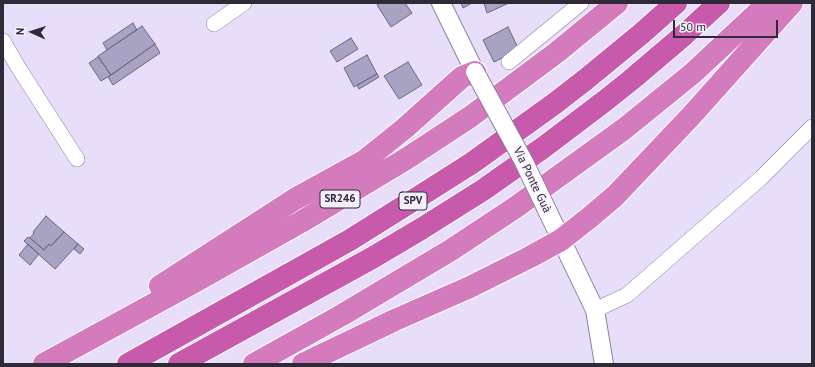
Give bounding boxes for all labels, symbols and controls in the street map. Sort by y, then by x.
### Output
north arrow [12,12,52,52]
scale bar [675,12,780,38]
text: 50 m [680,19,706,34]
text: N [13,27,27,35]
street label: Via Ponte Guà [510,145,554,215]
road number: SR246 [320,190,360,208]
road number: SPV [399,192,427,210]

